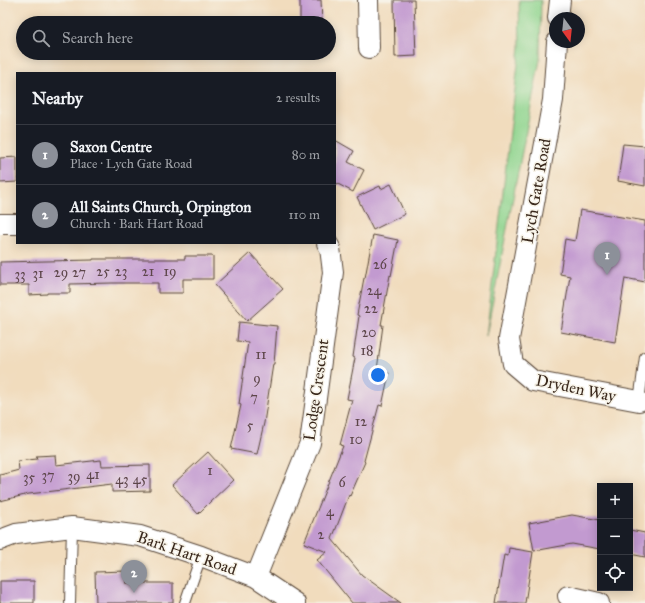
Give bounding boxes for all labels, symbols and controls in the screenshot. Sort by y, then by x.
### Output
north arrow [549,12,585,48]
search box [16,16,336,60]
icon: search [30,27,52,49]
text: Search here [62,29,133,47]
text: Nearby [32,88,83,109]
text: 2 results [276,90,320,106]
street label: Lych Gate Road [517,137,555,245]
text: Saxon Centre [70,138,152,156]
text: 1 [42,147,48,163]
text: 80 m [292,147,320,163]
text: Place · Lych Gate Road [70,156,192,172]
text: All Saints Church, Orpington [70,198,251,216]
text: 2 [42,207,48,223]
text: 110 m [288,207,320,223]
text: Church · Bark Hart Road [70,216,203,232]
pin: 1 [594,242,620,275]
house number: 26 [373,256,388,273]
house number: 25 [96,263,110,280]
house number: 23 [115,263,127,280]
house number: 21 [142,263,155,280]
house number: 19 [164,263,176,280]
house number: 29 [54,264,68,281]
house number: 27 [72,264,86,281]
house number: 31 [32,265,44,282]
house number: 33 [14,266,26,283]
house number: 24 [367,282,383,299]
house number: 22 [364,300,378,317]
house number: 20 [361,324,377,341]
street label: Lodge Crescent [299,338,334,442]
house number: 18 [361,342,373,359]
house number: 11 [255,346,267,363]
your location [368,365,388,385]
house number: 9 [253,370,261,387]
street label: Dryden Way [534,370,618,406]
house number: 7 [250,389,258,406]
house number: 12 [355,413,367,430]
house number: 5 [247,417,254,434]
house number: 10 [349,431,363,448]
house number: 1 [207,462,213,479]
house number: 41 [86,466,100,483]
house number: 37 [41,467,55,484]
house number: 39 [67,468,81,485]
house number: 35 [23,469,36,486]
house number: 43 [115,471,129,488]
house number: 45 [133,471,148,488]
house number: 6 [338,474,346,491]
map controls [597,483,633,591]
button: + [597,483,633,519]
house number: 4 [326,503,335,520]
button: − [597,519,633,555]
house number: 2 [318,526,325,543]
street label: Bark Hart Road [135,527,239,579]
button: locate [597,555,633,591]
pin: 2 [121,560,147,593]

